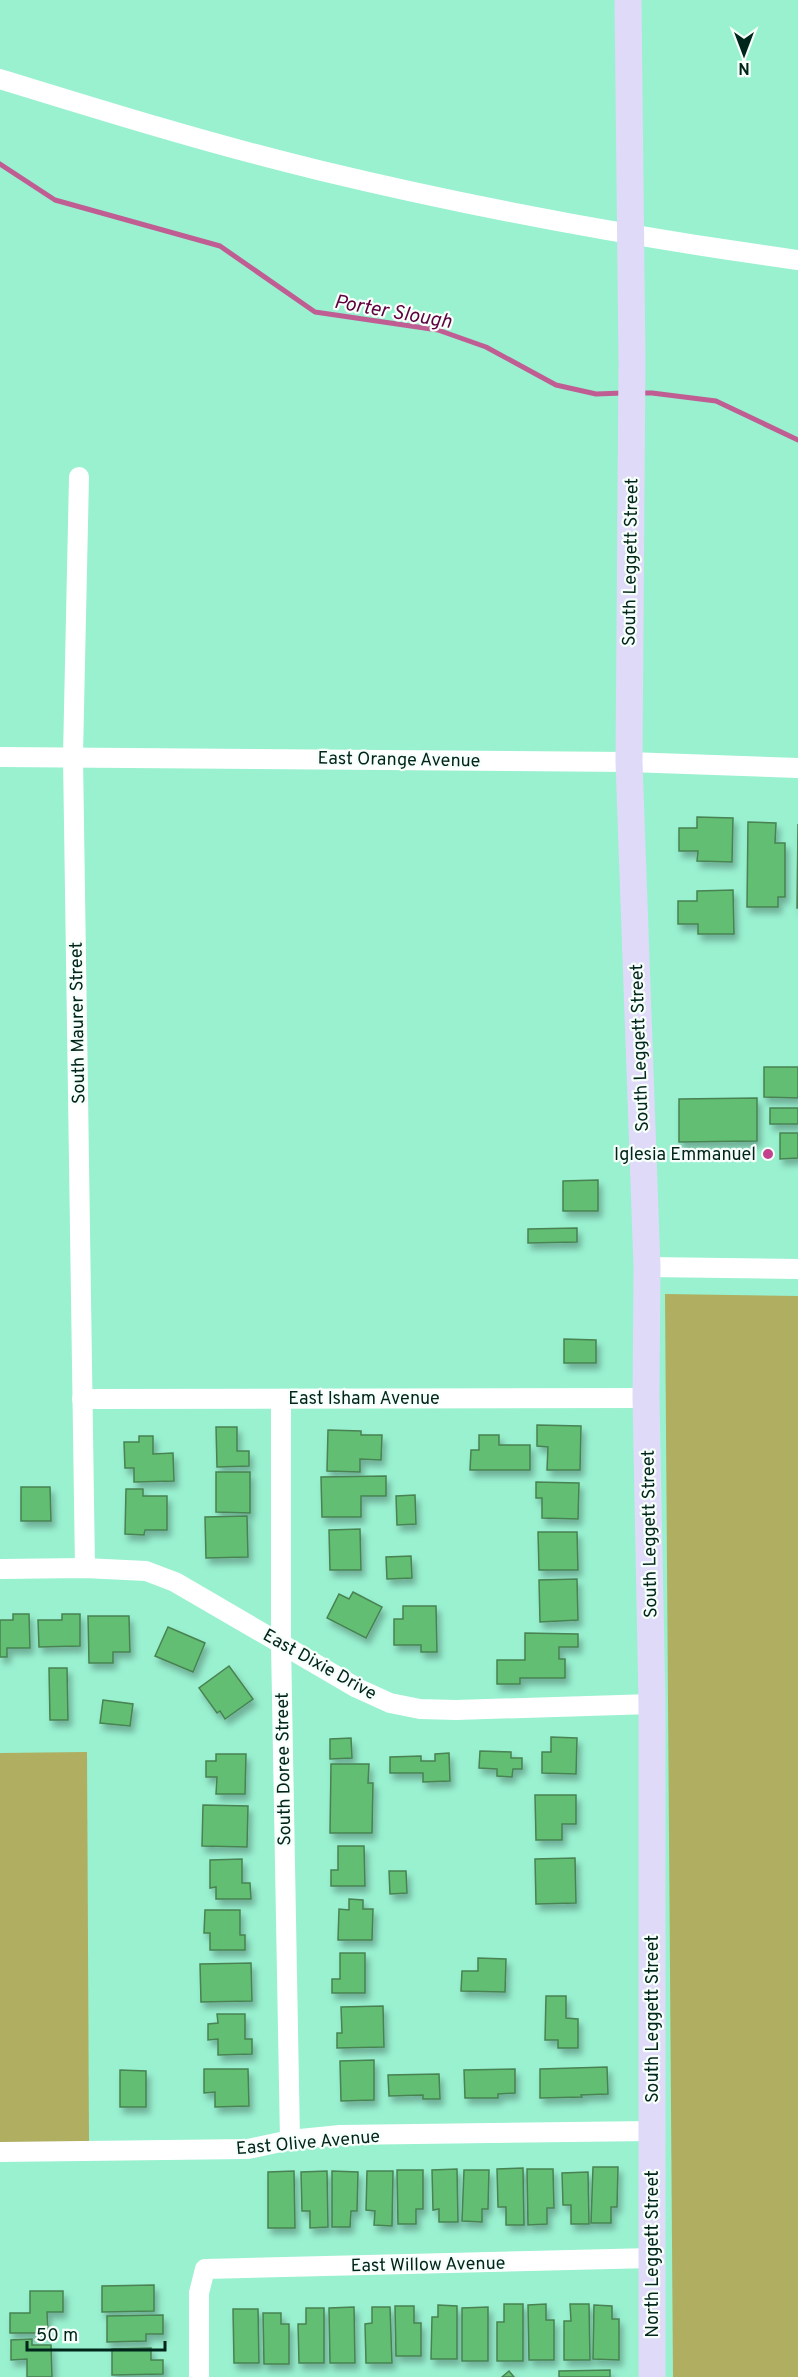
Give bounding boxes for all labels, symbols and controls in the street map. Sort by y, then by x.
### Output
north arrow [714,24,774,84]
text: N [738,57,750,77]
water label: Porter Slough [332,290,454,336]
street label: South Leggett Street [619,478,644,646]
street label: East Orange Avenue [317,748,481,773]
street label: South Maurer Street [66,942,91,1104]
street label: South Leggett Street [626,963,655,1132]
place label: Iglesia Emmanuel [614,1144,756,1167]
marker: Iglesia Emmanuel [761,1147,775,1161]
street label: East Isham Avenue [288,1388,440,1411]
street label: South Leggett Street [638,1450,663,1618]
street label: East Dixie Drive [258,1625,380,1706]
street label: South Doree Street [272,1692,297,1846]
street label: South Leggett Street [642,1935,665,2103]
street label: East Olive Avenue [235,2126,381,2161]
street label: North Leggett Street [642,2170,665,2338]
street label: East Willow Avenue [351,2253,506,2278]
scale bar [27,2314,165,2352]
text: 50 m [36,2325,78,2348]

